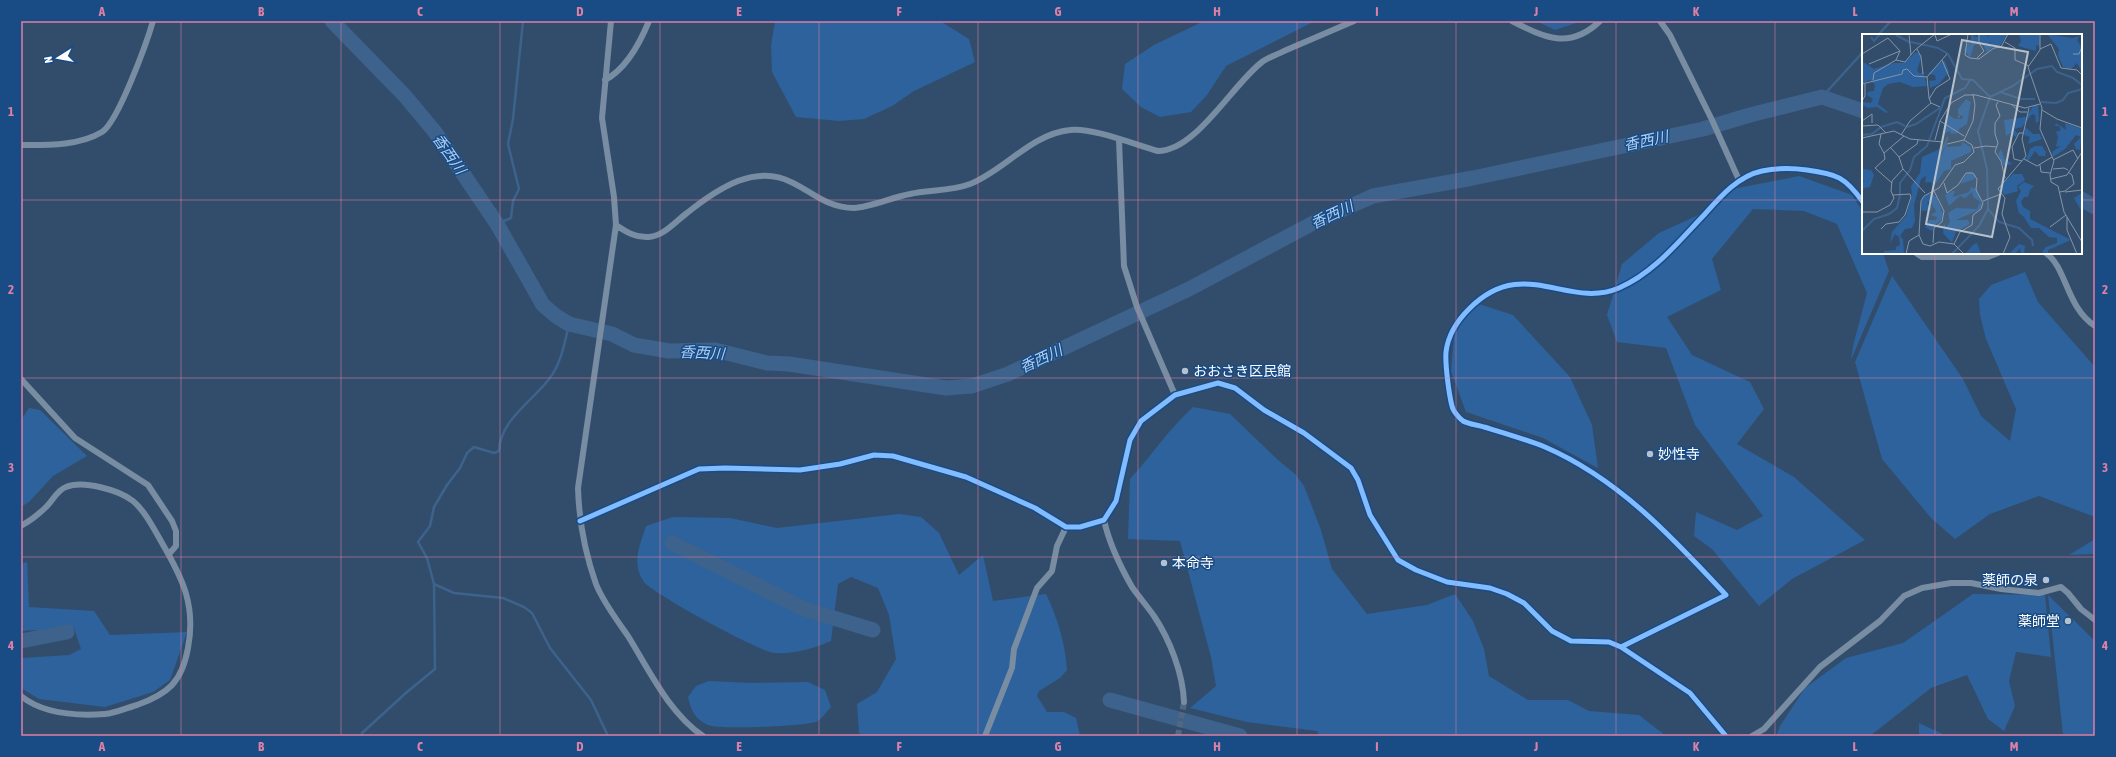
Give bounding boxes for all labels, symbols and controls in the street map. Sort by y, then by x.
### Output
text: A [98,4,106,19]
text: B [258,4,265,19]
text: C [417,4,423,19]
text: D [576,4,584,19]
text: E [736,4,742,19]
text: F [896,4,902,19]
text: G [1055,4,1062,19]
text: H [1213,4,1221,19]
text: I [1375,4,1379,19]
text: J [1533,4,1538,19]
text: K [1693,4,1700,19]
text: L [1852,4,1858,19]
text: M [2010,4,2019,19]
inset map [1862,34,2082,254]
north arrow [38,38,78,78]
text: N [42,56,55,64]
text: 1 [8,104,14,119]
text: 1 [2102,104,2108,119]
water label: 香西川 [1622,127,1672,154]
water label: 香西川 [430,130,470,179]
water label: 香西川 [1308,196,1358,232]
text: 2 [8,282,14,297]
text: 2 [2102,282,2108,297]
water label: 香西川 [1017,340,1067,376]
water label: 香西川 [679,343,727,362]
place label: おおさき区民館 [1193,363,1291,379]
marker: おおさき区民館 [1180,366,1190,376]
place label: 妙性寺 [1658,446,1700,462]
marker: 妙性寺 [1645,449,1655,459]
text: 3 [8,460,14,475]
text: 3 [2102,460,2108,475]
place label: 本命寺 [1172,555,1214,571]
marker: 本命寺 [1159,558,1169,568]
place label: 薬師の泉 [1982,572,2038,588]
marker: 薬師の泉 [2041,575,2051,585]
place label: 薬師堂 [2018,613,2060,629]
marker: 薬師堂 [2063,616,2073,626]
text: 4 [7,638,14,653]
text: 4 [2101,638,2108,653]
text: A [98,739,106,754]
text: B [258,739,265,754]
text: C [417,739,423,754]
text: D [576,739,584,754]
text: E [736,739,742,754]
text: F [896,739,902,754]
text: G [1055,739,1062,754]
text: H [1213,739,1221,754]
text: I [1375,739,1379,754]
text: J [1533,739,1538,754]
text: K [1693,739,1700,754]
text: L [1852,739,1858,754]
text: M [2010,739,2019,754]

